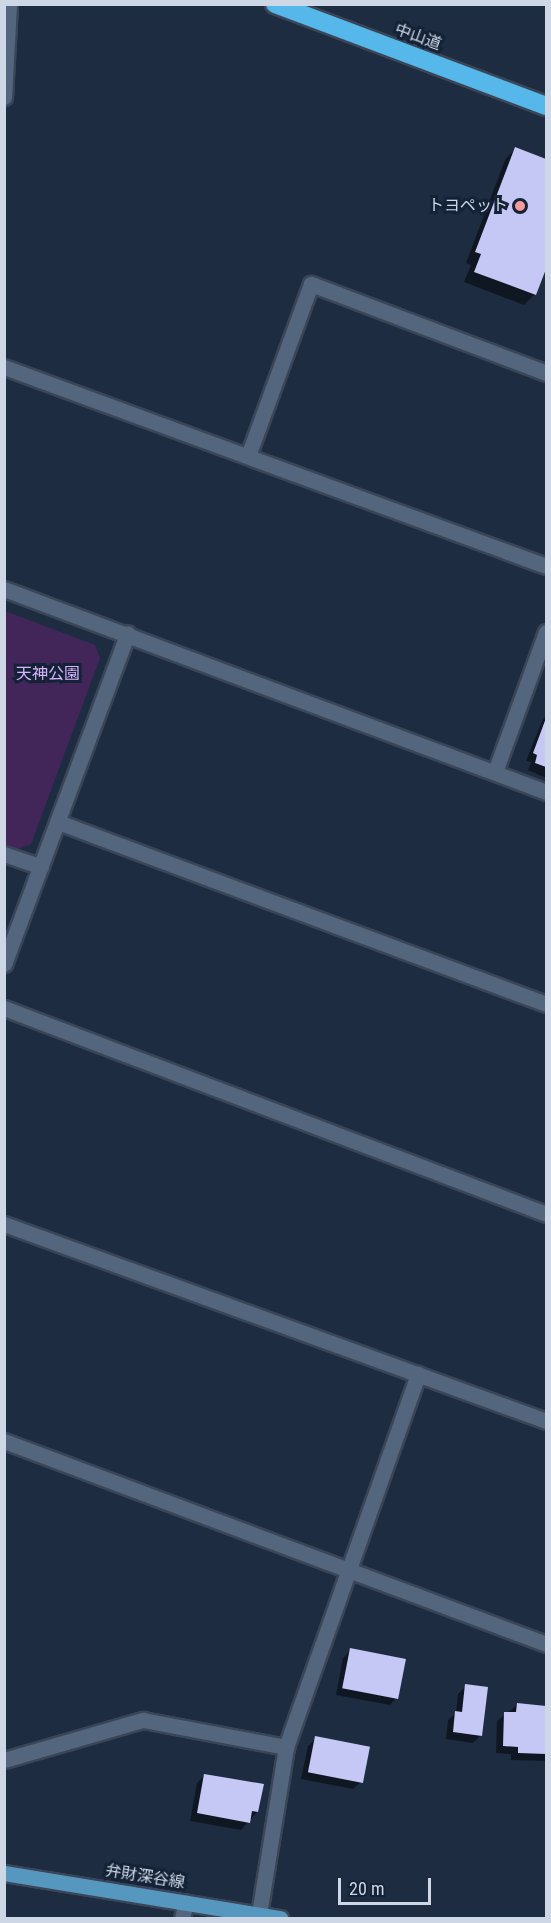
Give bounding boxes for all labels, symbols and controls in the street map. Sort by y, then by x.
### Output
street label: 中山道 [392,20,444,54]
place label: トヨペット [428,196,508,216]
marker: トヨペット [513,199,527,213]
park label: 天神公園 [16,664,80,684]
street label: 弁財深谷線 [104,1861,186,1893]
scale bar [341,1866,434,1904]
text: 20 m [349,1878,384,1899]

